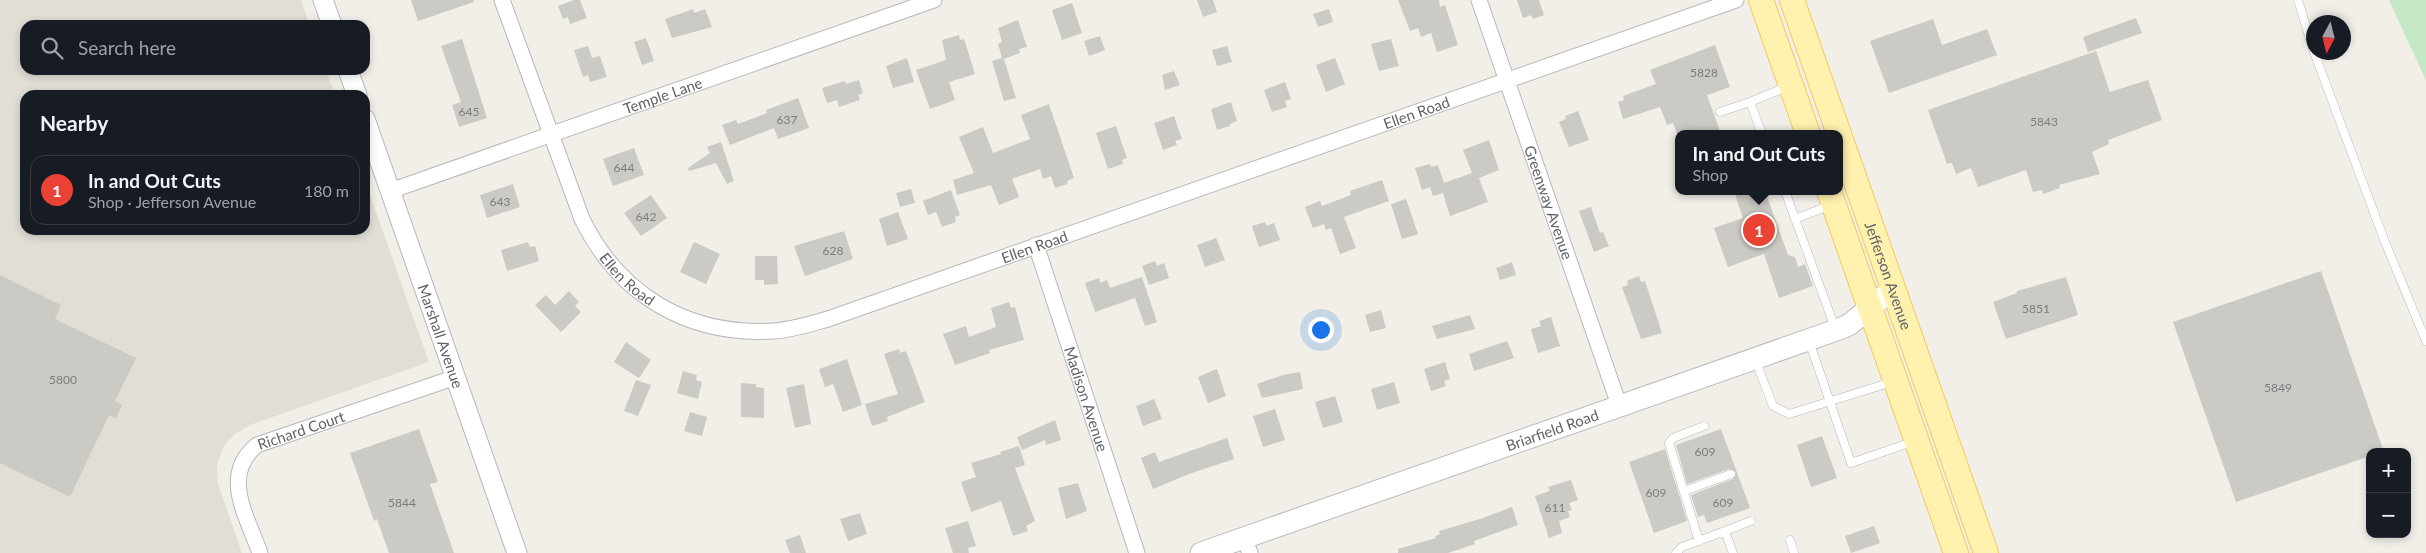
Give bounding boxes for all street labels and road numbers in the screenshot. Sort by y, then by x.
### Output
street label: Temple Lane [621,73,705,117]
street label: Ellen Road [1381,92,1452,132]
street label: Greenway Avenue [1521,143,1577,262]
street label: Jefferson Avenue [1861,219,1916,332]
street label: Ellen Road [999,227,1070,266]
street label: Ellen Road [596,249,658,309]
street label: Marshall Avenue [415,282,468,391]
street label: Madison Avenue [1061,344,1112,454]
street label: Briarfield Road [1503,405,1601,454]
street label: Richard Court [255,407,347,453]

